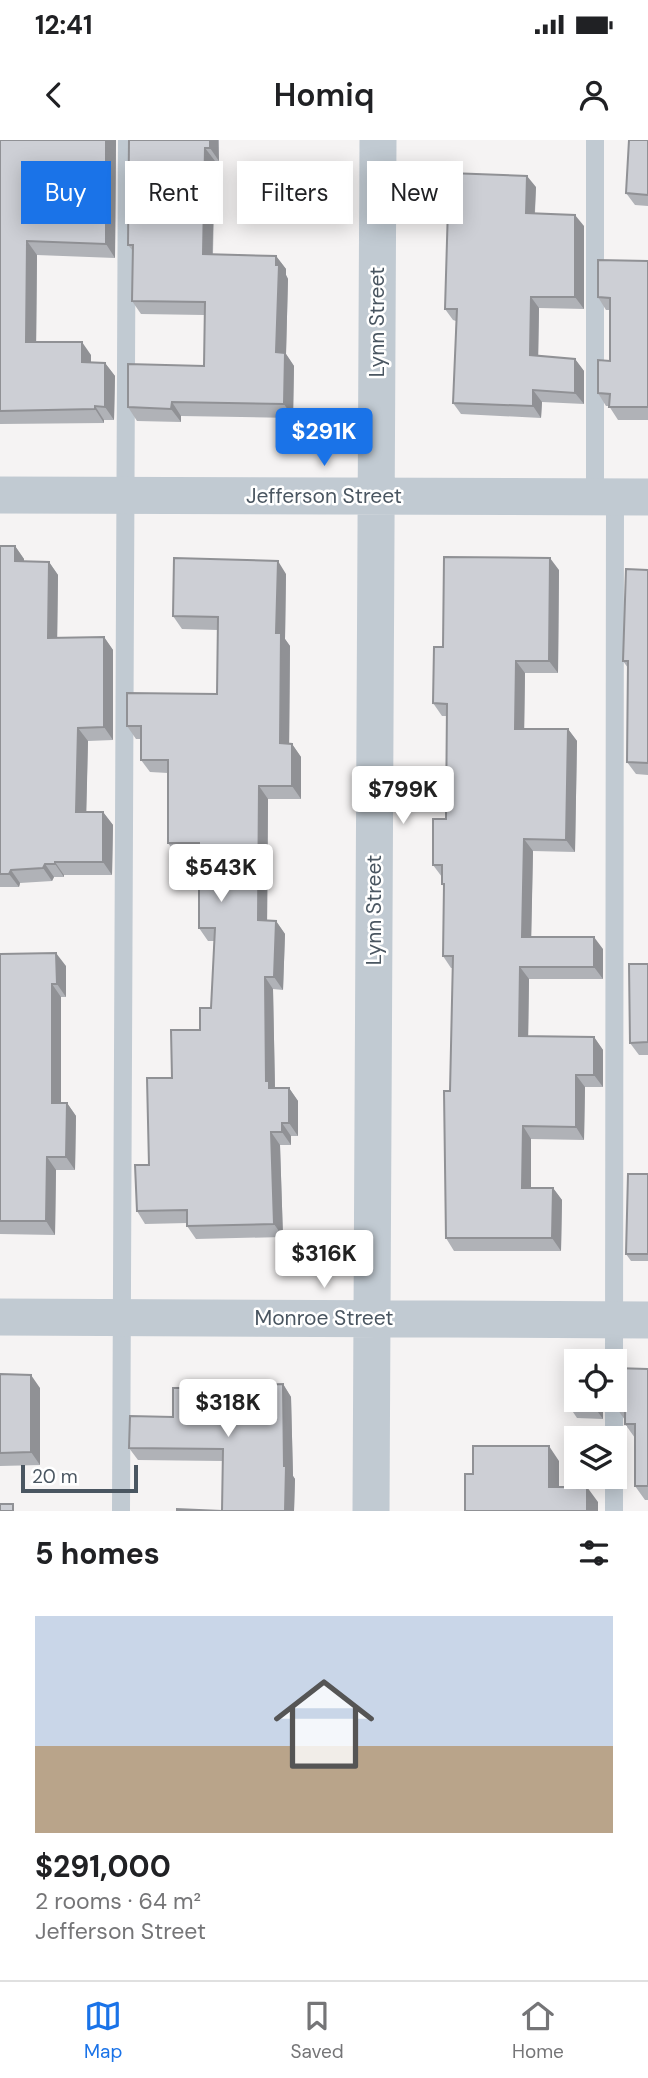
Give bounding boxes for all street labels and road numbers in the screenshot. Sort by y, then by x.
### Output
street label: Lynn Street [363,267,391,377]
street label: Jefferson Street [246,482,402,510]
street label: Lynn Street [360,855,388,965]
street label: Monroe Street [254,1304,394,1332]

